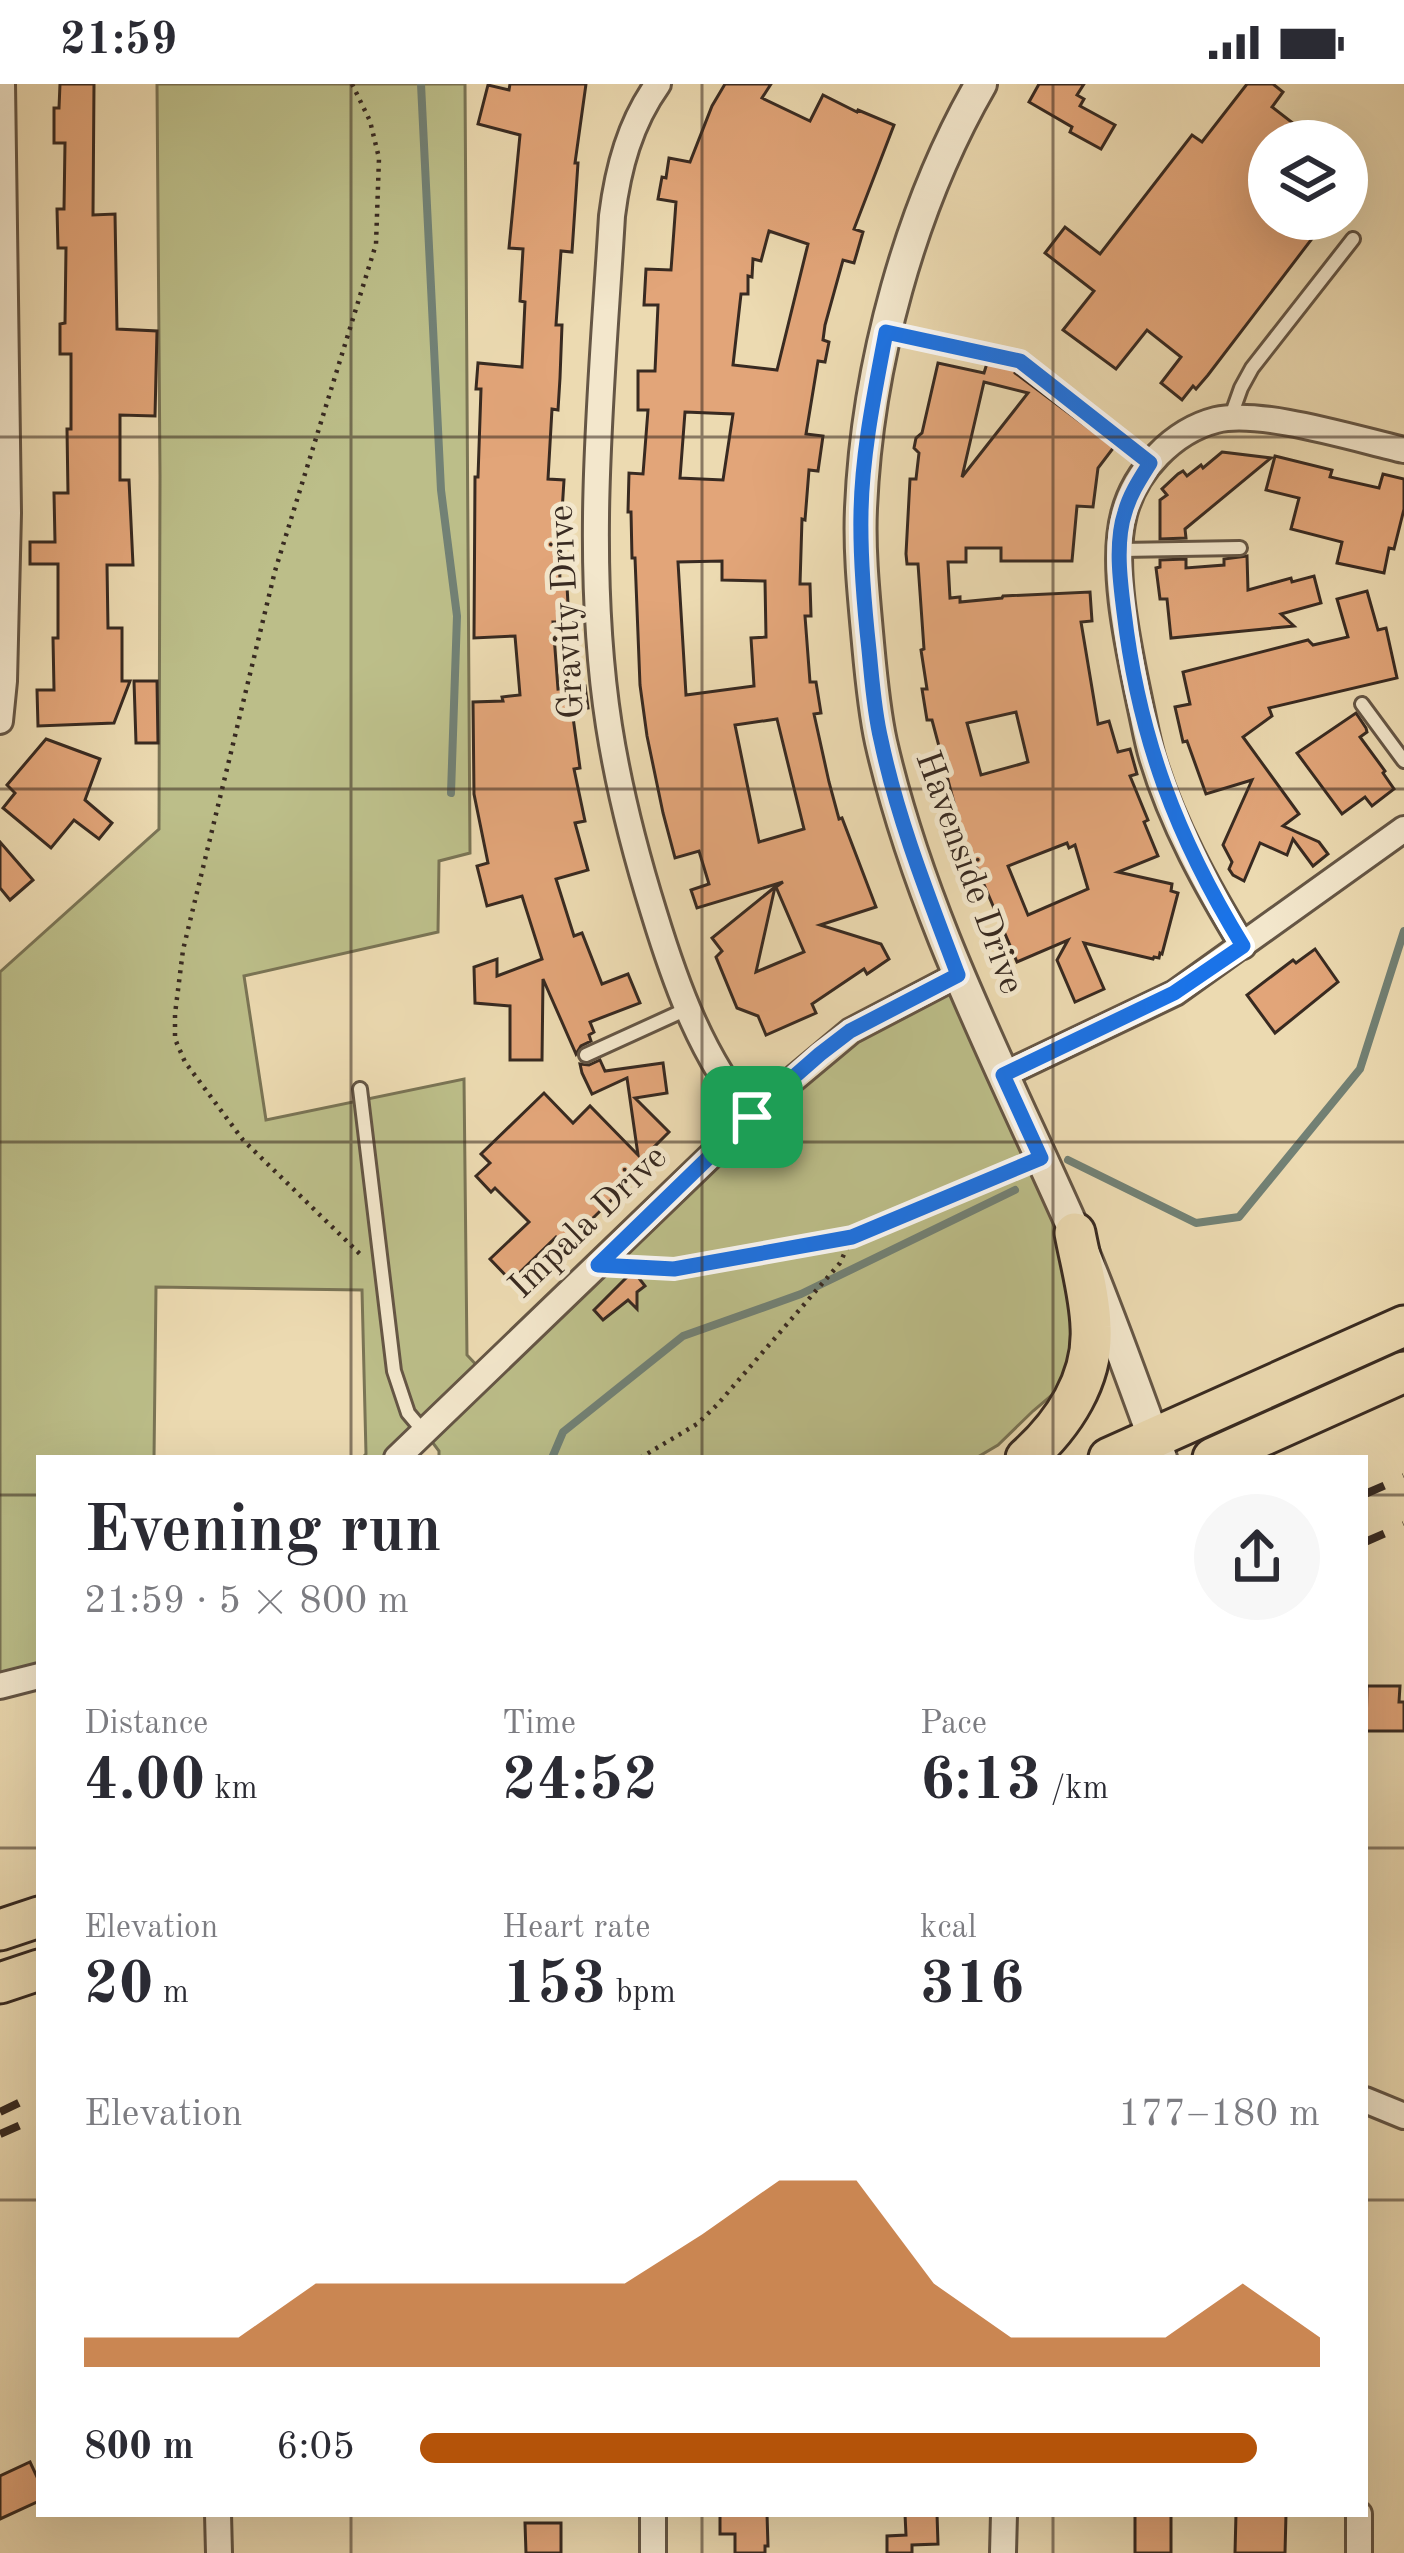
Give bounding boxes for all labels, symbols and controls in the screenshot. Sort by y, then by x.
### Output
text: 21:59 [60,19,177,64]
map controls [1248,120,1368,240]
button: layers [1248,120,1368,240]
street label: Gravity Drive [544,504,592,720]
street label: Havenside Drive [907,747,1029,999]
pin [701,1066,803,1168]
icon: arrive [719,1084,785,1150]
street label: Impala Drive [503,1139,675,1307]
button: share [1194,1494,1320,1620]
text: Evening run [84,1500,442,1566]
text: 21:59 · 5 × 800 m [84,1582,409,1621]
text: Distance [84,1708,208,1741]
text: Time [502,1708,576,1741]
text: Pace [920,1708,987,1741]
text: 4.00 [84,1752,205,1812]
text: 24:52 [502,1752,658,1812]
text: 6:13 [920,1752,1041,1812]
text: km [205,1773,258,1806]
text: /km [1041,1773,1109,1806]
text: Elevation [84,1912,218,1945]
text: Heart rate [502,1912,650,1945]
text: kcal [920,1912,977,1945]
text: 20 [84,1956,154,2016]
text: 153 [502,1956,606,2016]
text: 316 [920,1956,1024,2016]
text: m [154,1977,189,2010]
text: bpm [606,1977,676,2010]
text: Elevation [84,2095,243,2134]
text: 177–180 m [1118,2095,1320,2134]
text: 800 m [84,2428,194,2467]
text: 6:05 [276,2428,355,2467]

